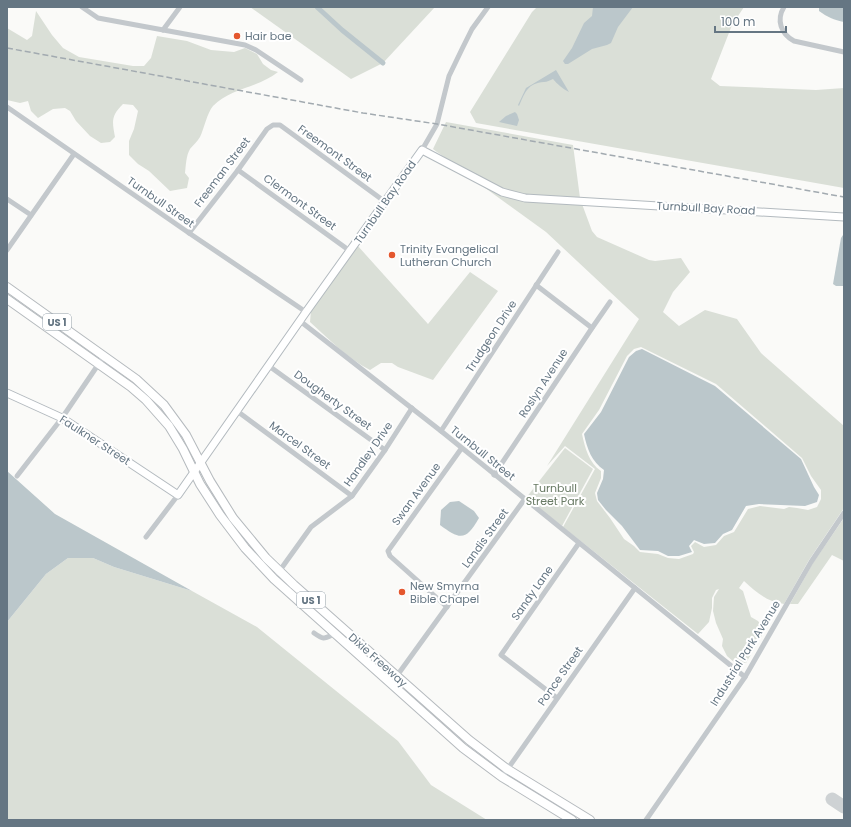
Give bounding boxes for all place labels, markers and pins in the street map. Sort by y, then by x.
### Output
place label: Hair bae [245,28,292,44]
marker: Hair bae [232,31,242,41]
place label: Trinity Evangelical Lutheran Church [400,241,498,270]
marker: Trinity Evangelical Lutheran Church [387,250,397,260]
place label: New Smyrna Bible Chapel [410,578,479,607]
marker: New Smyrna Bible Chapel [397,587,407,597]

